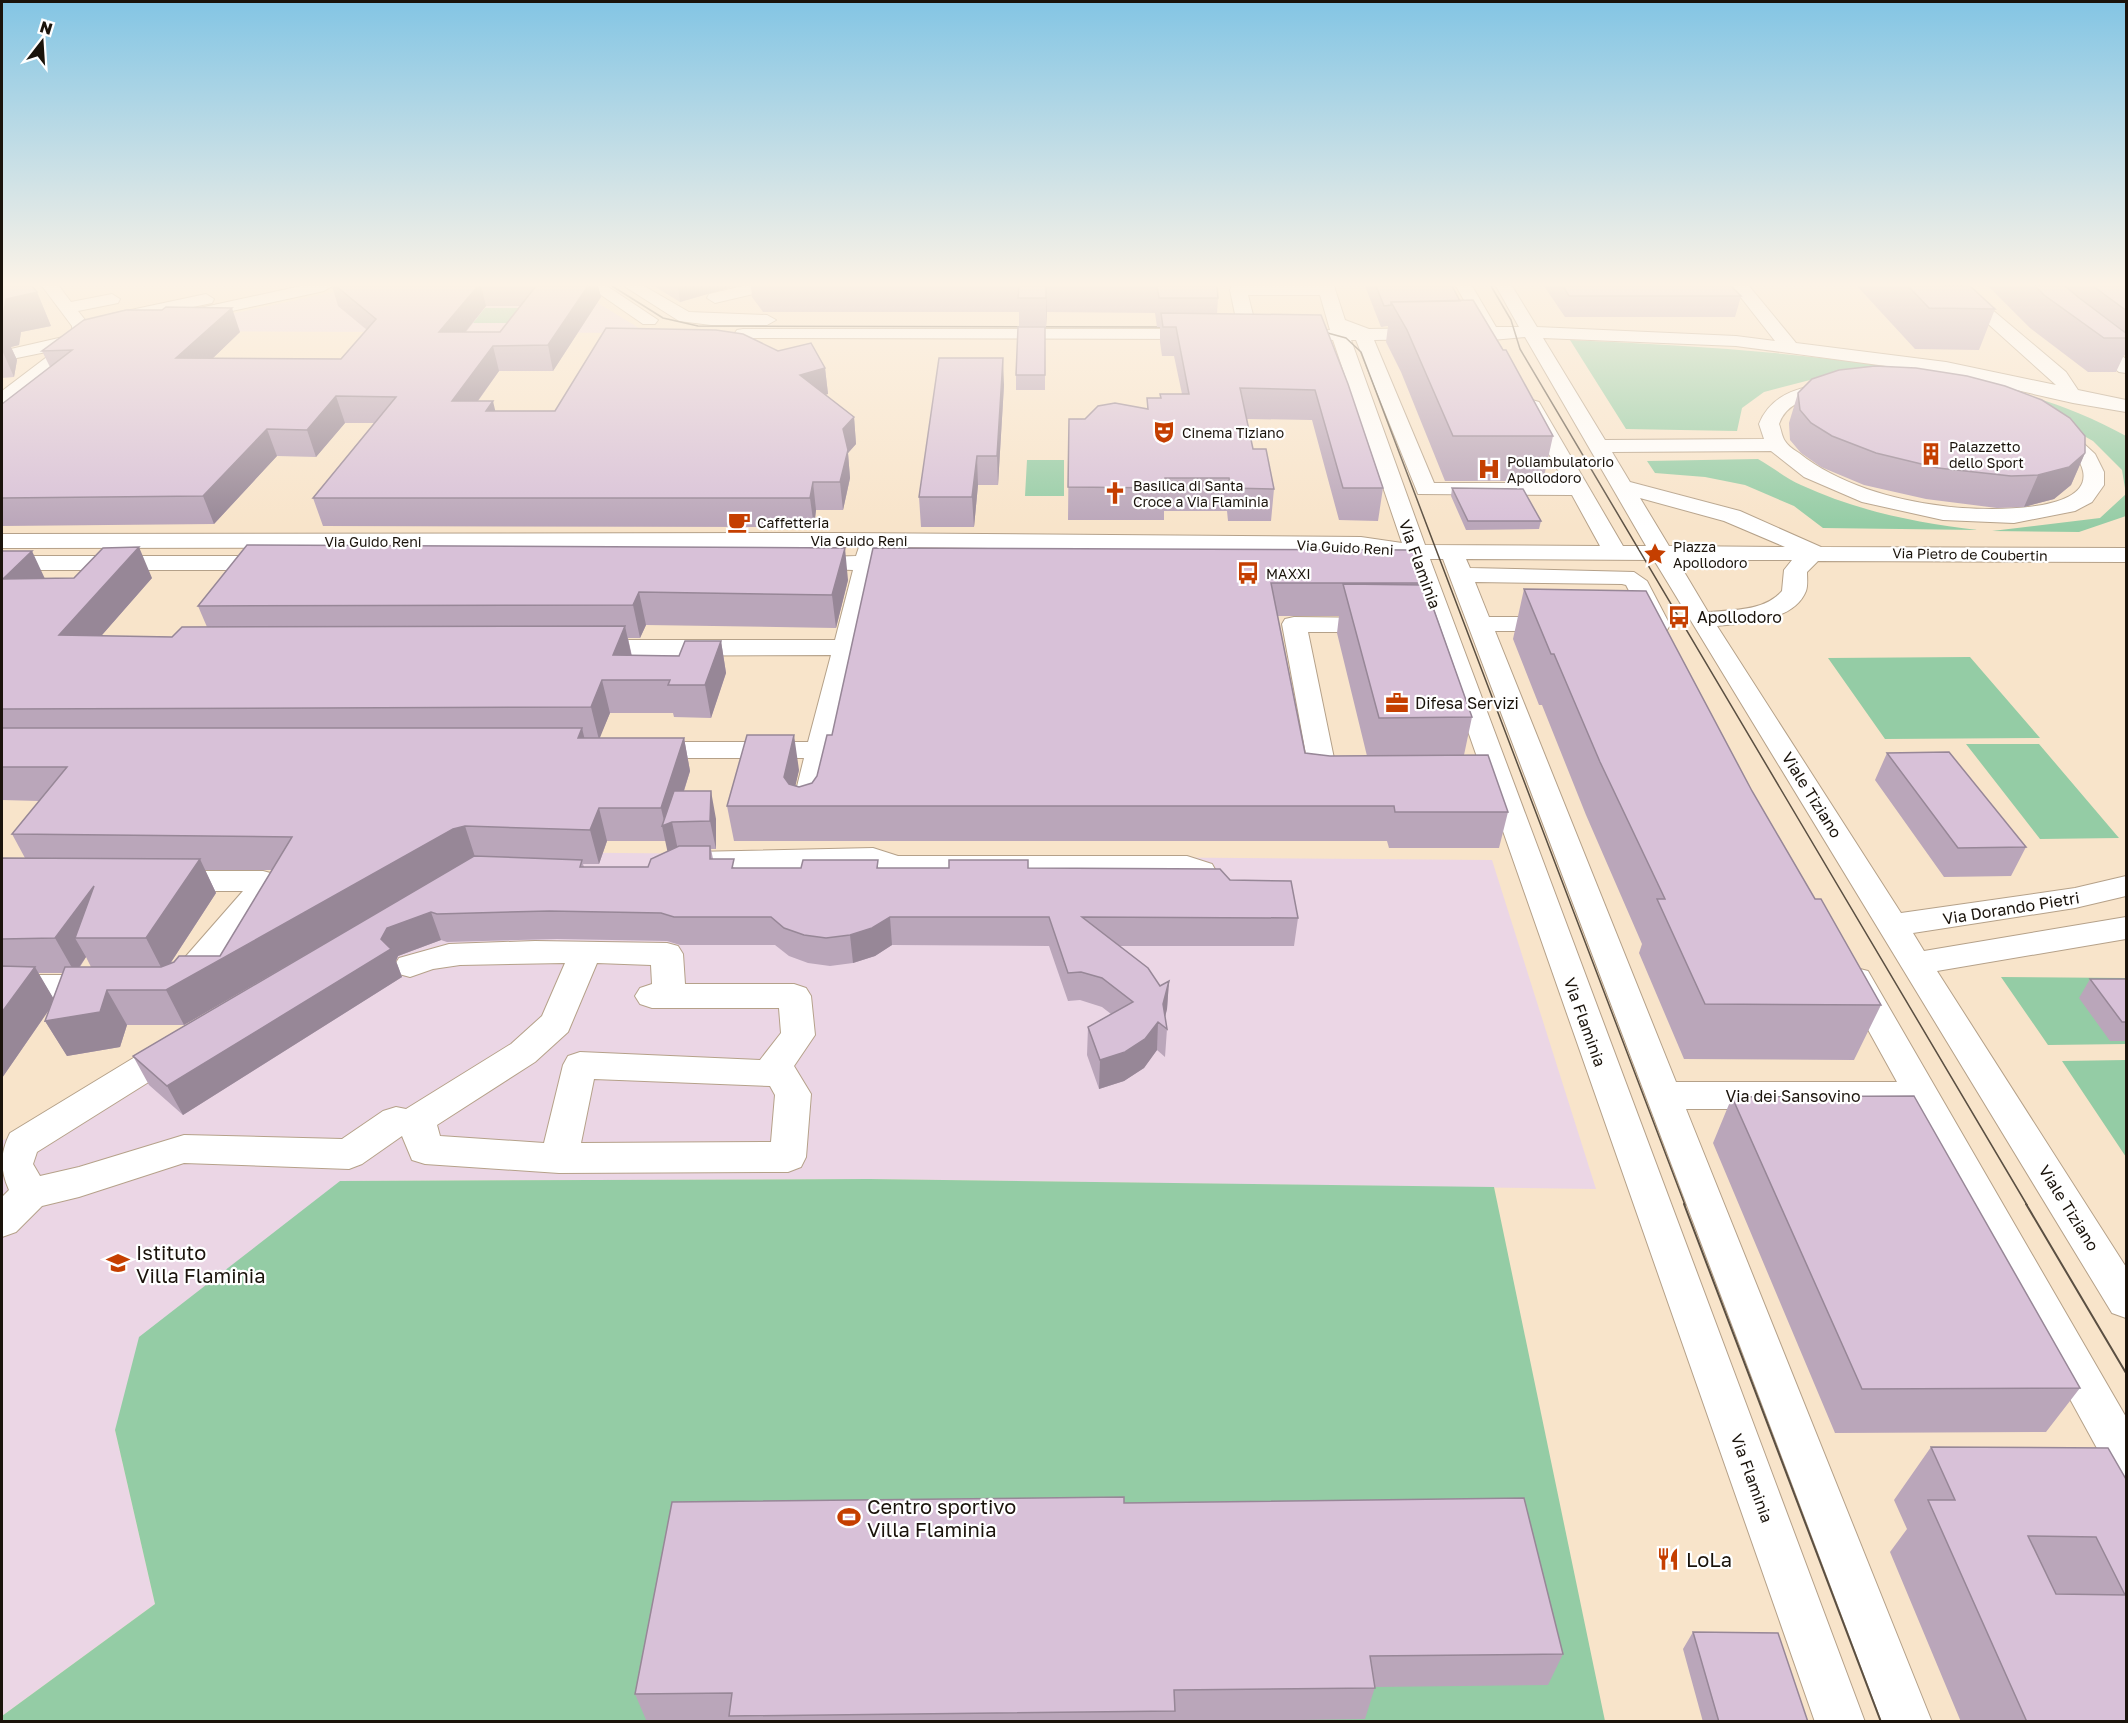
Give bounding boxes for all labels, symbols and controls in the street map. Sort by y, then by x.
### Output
north arrow [12,12,72,72]
text: N [38,16,55,39]
theatre icon: Cinema Tiziano [1151,419,1177,445]
place label: Cinema Tiziano [1182,424,1284,441]
place label: Palazzetto dello Sport [1949,438,2024,471]
building icon: Palazzetto dello Sport [1918,441,1944,467]
place label: Poliambulatorio Apollodoro [1507,453,1614,486]
hospital icon: Poliambulatorio Apollodoro [1476,456,1502,482]
place label: Basilica di Santa Croce a Via Flaminia [1133,477,1269,510]
church icon: Basilica di Santa Croce a Via Flaminia [1102,480,1128,506]
cafe icon: Caffetteria [726,509,752,535]
place label: Caffetteria [757,514,829,531]
street label: Via Flaminia [1395,517,1445,611]
street label: Via Guido Reni [810,532,908,549]
street label: Via Guido Reni [324,533,422,550]
street label: Via Guido Reni [1296,536,1394,558]
place label: Piazza Apollodoro [1673,538,1747,571]
place icon: Piazza Apollodoro [1642,541,1668,567]
street label: Via Pietro de Coubertin [1892,544,2048,564]
bus stop icon: MAXXI [1235,560,1261,586]
place label: MAXXI [1266,565,1311,582]
bus stop icon: Apollodoro [1666,604,1692,630]
place label: Apollodoro [1697,607,1782,627]
office icon: Difesa Servizi [1384,690,1410,716]
place label: Difesa Servizi [1415,693,1519,713]
street label: Viale Tiziano [1778,748,1846,842]
street label: Via Dorando Pietri [1941,887,2081,929]
street label: Via Flaminia [1560,975,1610,1069]
street label: Via dei Sansovino [1725,1086,1861,1106]
street label: Viale Tiziano [2035,1161,2103,1255]
place label: Istituto Villa Flaminia [136,1240,265,1287]
school or university icon: Istituto Villa Flaminia [105,1250,131,1276]
street label: Via Flaminia [1727,1431,1777,1525]
place label: Centro sportivo Villa Flaminia [867,1494,1016,1541]
sports icon: Centro sportivo Villa Flaminia [836,1504,862,1530]
restaurant icon: LoLa [1655,1546,1681,1572]
place label: LoLa [1686,1547,1732,1571]

